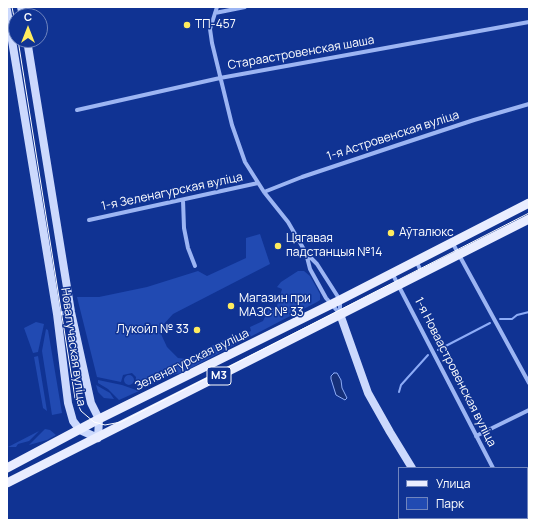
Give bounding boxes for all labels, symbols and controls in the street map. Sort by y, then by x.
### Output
north arrow [8,8,48,48]
text: С [24,9,32,24]
place label: ТП-457 [195,18,236,32]
marker: ТП-457 [182,20,192,30]
street label: Стараастровенская шаша [227,33,375,73]
street label: 1-я Астровенская вуліца [325,108,461,164]
street label: 1-я Зеленагурская вуліца [100,170,244,214]
place label: Аўталюкс [399,226,454,240]
marker: Аўталюкс [386,228,396,238]
place label: Цягавая падстанцыя №14 [286,232,382,260]
marker: Цягавая падстанцыя №14 [273,241,283,251]
street label: Новалучаская вуліца [58,287,88,407]
place label: Магазин при МАЗС № 33 [239,292,311,320]
street label: 1-я Новаастровенская вуліца [411,295,499,449]
marker: Магазин при МАЗС № 33 [226,301,236,311]
place label: Лукойл № 33 [116,323,189,337]
marker: Лукойл № 33 [192,325,202,335]
street label: Зеленагурская вуліца [133,326,251,394]
road number: М3 [207,367,231,385]
legend [398,467,528,519]
text: Улица [436,475,470,492]
text: Парк [436,495,464,512]

